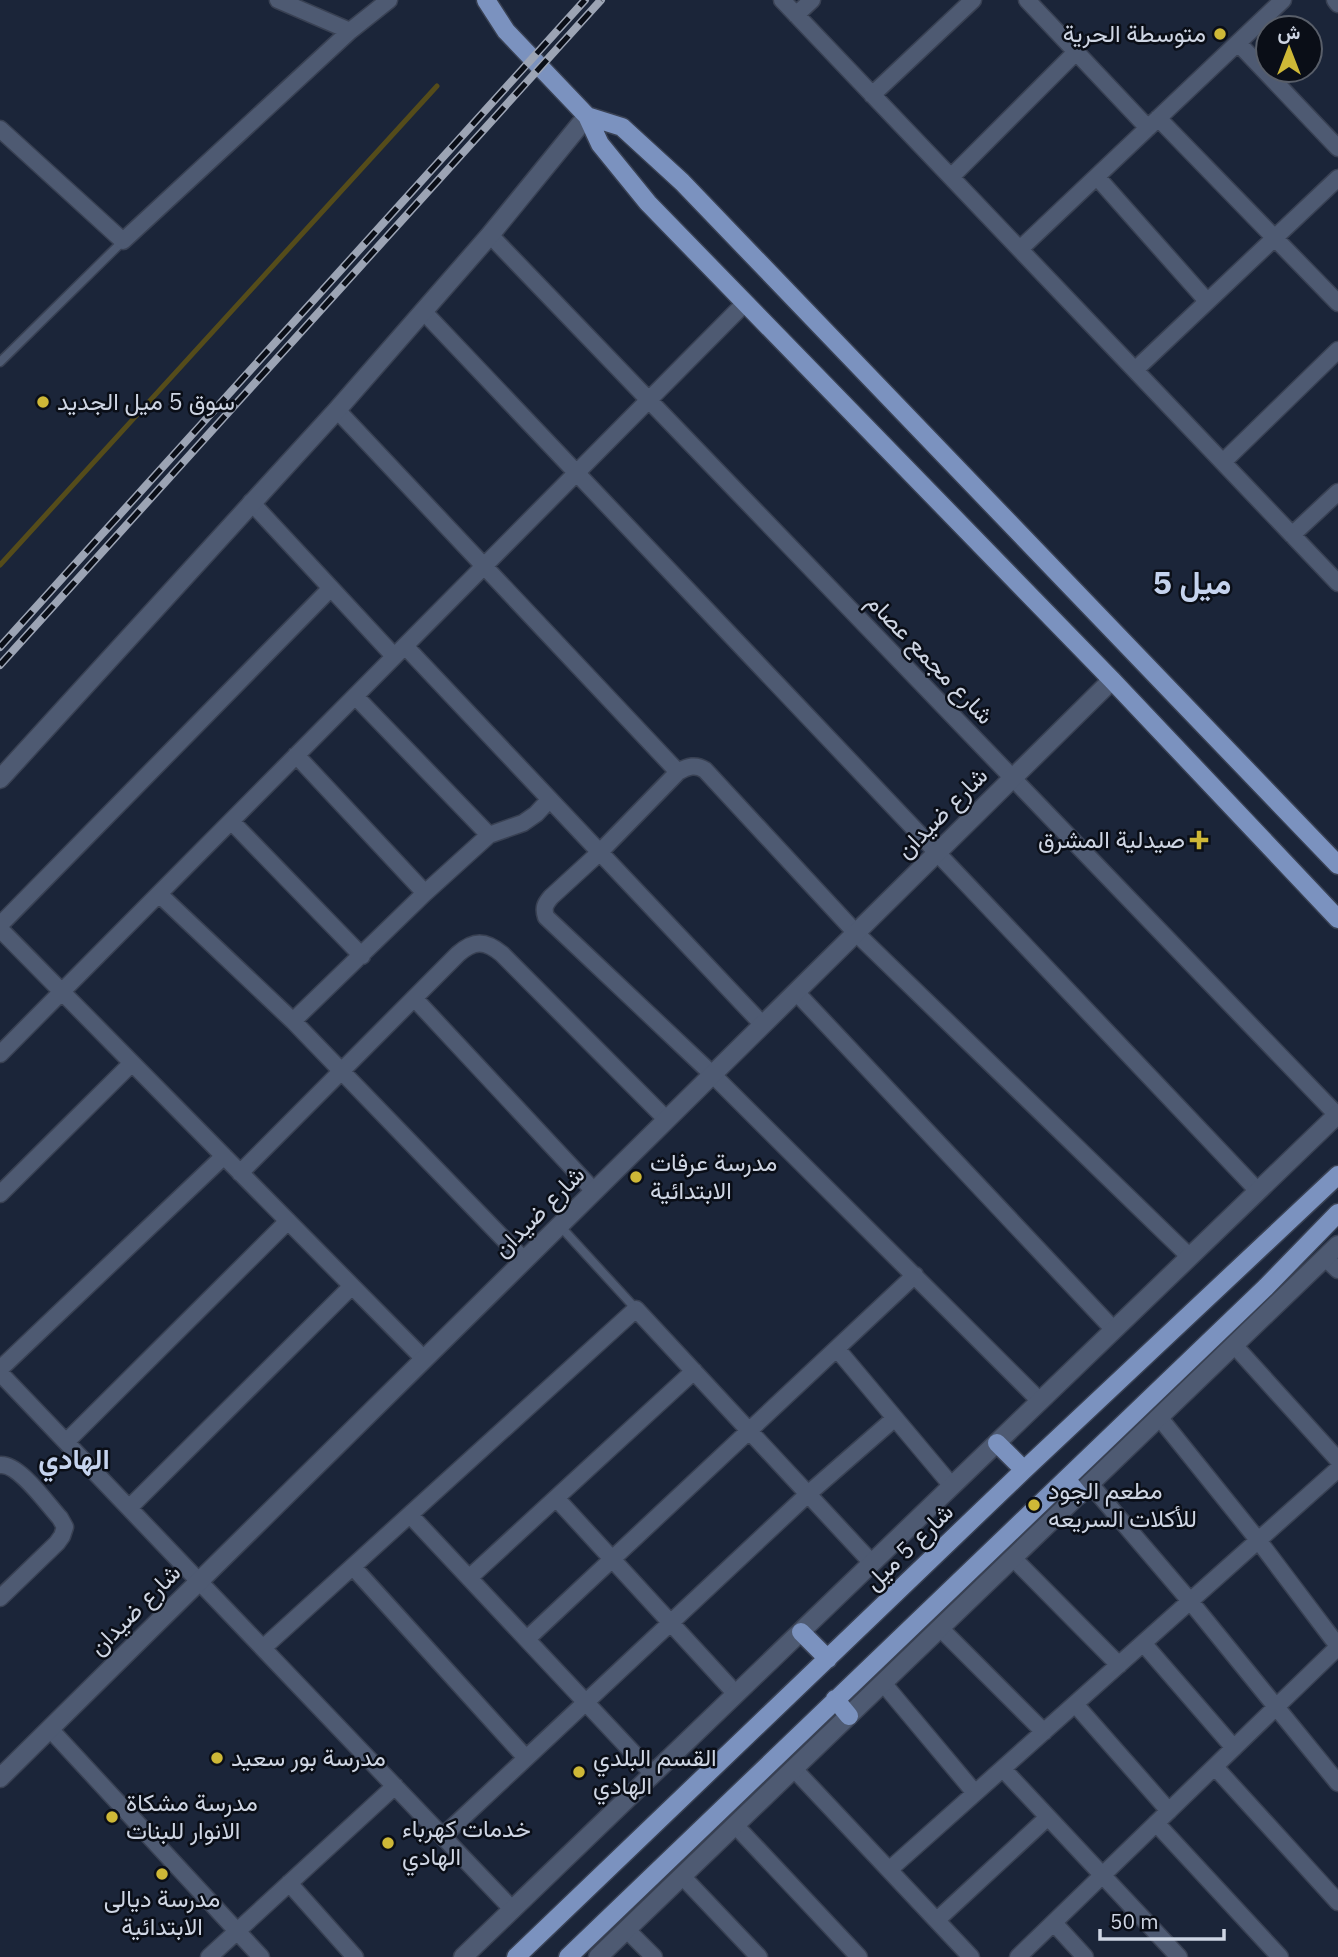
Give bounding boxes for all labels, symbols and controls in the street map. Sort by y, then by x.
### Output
north arrow [1254,14,1324,84]
place label: متوسطة الحرية [1063,17,1206,49]
text: ش [1278,20,1301,44]
marker: متوسطة الحرية [1212,26,1228,42]
place label: سوق 5 ميل الجديد [57,385,235,417]
marker: سوق 5 ميل الجديد [35,394,51,410]
district label: 5 ميل [1153,561,1231,603]
street label: شارع مجمع عصام [859,586,1001,732]
street label: شارع ضيدان [889,760,995,866]
place label: صيدلية المشرق [1038,823,1185,855]
marker: صيدلية المشرق [1191,832,1207,848]
place label: مدرسة عرفات الابتدائية [650,1146,777,1206]
street label: شارع ضيدان [486,1159,592,1265]
marker: مدرسة عرفات الابتدائية [628,1169,644,1185]
district label: الهادي [38,1440,110,1483]
place label: مطعم الجود للأكلات السريعه [1048,1474,1197,1534]
street label: شارع 5 ميل [857,1496,961,1598]
marker: مطعم الجود للأكلات السريعه [1026,1497,1042,1513]
street label: شارع ضيدان [82,1557,188,1663]
place label: مدرسة بور سعيد [231,1741,386,1773]
place label: القسم البلدي الهادي [593,1741,717,1805]
marker: مدرسة بور سعيد [209,1750,225,1766]
marker: القسم البلدي الهادي [571,1764,587,1780]
place label: مدرسة مشكاة الانوار للبنات [126,1786,258,1846]
marker: مدرسة مشكاة الانوار للبنات [104,1809,120,1825]
place label: خدمات كهرباء الهادي [402,1812,531,1876]
marker: خدمات كهرباء الهادي [380,1835,396,1851]
marker: مدرسة ديالى الابتدائية [154,1866,170,1882]
place label: مدرسة ديالى الابتدائية [104,1882,220,1942]
scale bar [1100,1898,1224,1942]
text: 50 m [1110,1907,1159,1935]

